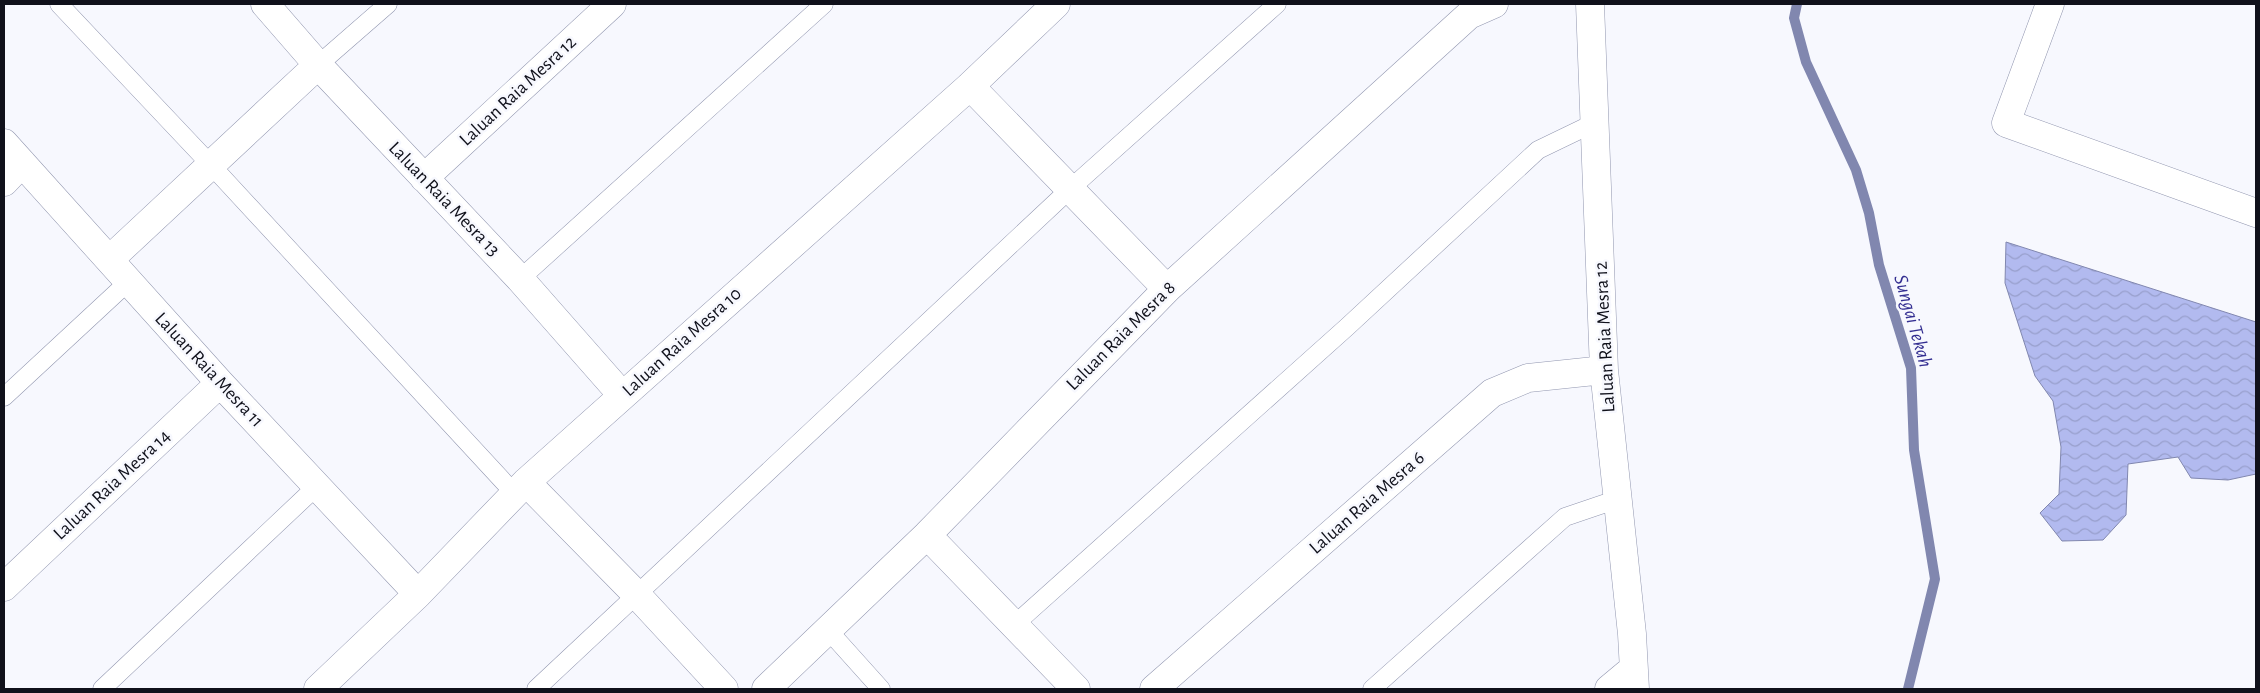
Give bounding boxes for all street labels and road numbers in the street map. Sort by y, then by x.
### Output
street label: Laluan Raia Mesra 12 [456,32,580,150]
street label: Laluan Raia Mesra 13 [385,138,503,260]
street label: Laluan Raia Mesra 12 [1592,261,1618,413]
street label: Laluan Raia Mesra 8 [1063,278,1179,394]
street label: Laluan Raia Mesra 10 [619,284,745,400]
street label: Laluan Raia Mesra 11 [151,309,267,431]
street label: Laluan Raia Mesra 14 [50,426,174,544]
street label: Laluan Raia Mesra 6 [1306,448,1428,558]

